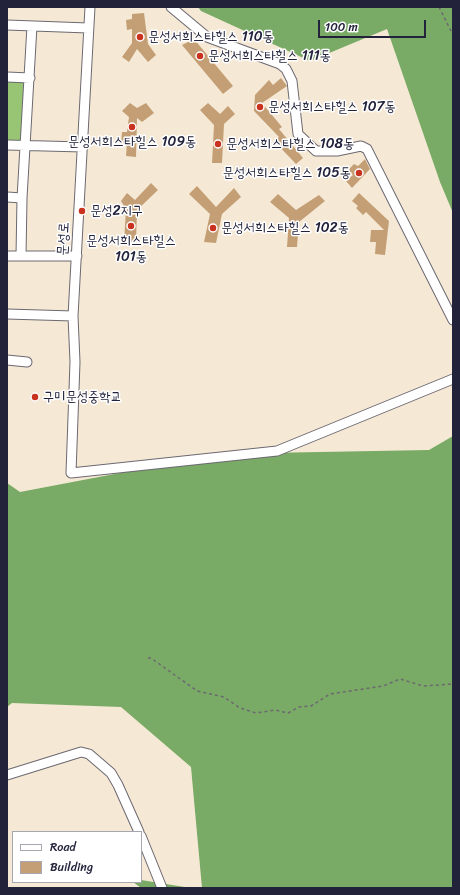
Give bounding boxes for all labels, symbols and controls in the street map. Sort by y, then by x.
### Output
scale bar [320,12,428,38]
text: 100 m [325,16,358,38]
place label: 문성서희스타힐스 110동 [148,29,274,45]
marker: 문성서희스타힐스 110동 [135,32,145,42]
place label: 문성서희스타힐스 111동 [208,48,331,64]
marker: 문성서희스타힐스 111동 [195,51,205,61]
place label: 문성서희스타힐스 107동 [268,99,396,115]
marker: 문성서희스타힐스 107동 [255,102,265,112]
marker: 문성서희스타힐스 109동 [127,122,137,132]
place label: 문성서희스타힐스 109동 [68,134,196,150]
place label: 문성서희스타힐스 108동 [226,136,354,152]
marker: 문성서희스타힐스 108동 [213,139,223,149]
place label: 문성서희스타힐스 105동 [223,165,351,181]
marker: 문성서희스타힐스 105동 [354,168,364,178]
place label: 문성2지구 [90,203,143,219]
marker: 문성2지구 [77,206,87,216]
place label: 문성서희스타힐스 102동 [221,220,349,236]
marker: 문성서희스타힐스 101동 [126,221,136,231]
street label: 문성로 [55,222,73,256]
marker: 문성서희스타힐스 102동 [208,223,218,233]
place label: 문성서희스타힐스 101동 [86,233,176,266]
place label: 구미문성중학교 [43,389,122,405]
marker: 구미문성중학교 [30,392,40,402]
legend [12,831,142,883]
text: Road [50,836,76,858]
text: Building [50,856,93,878]

